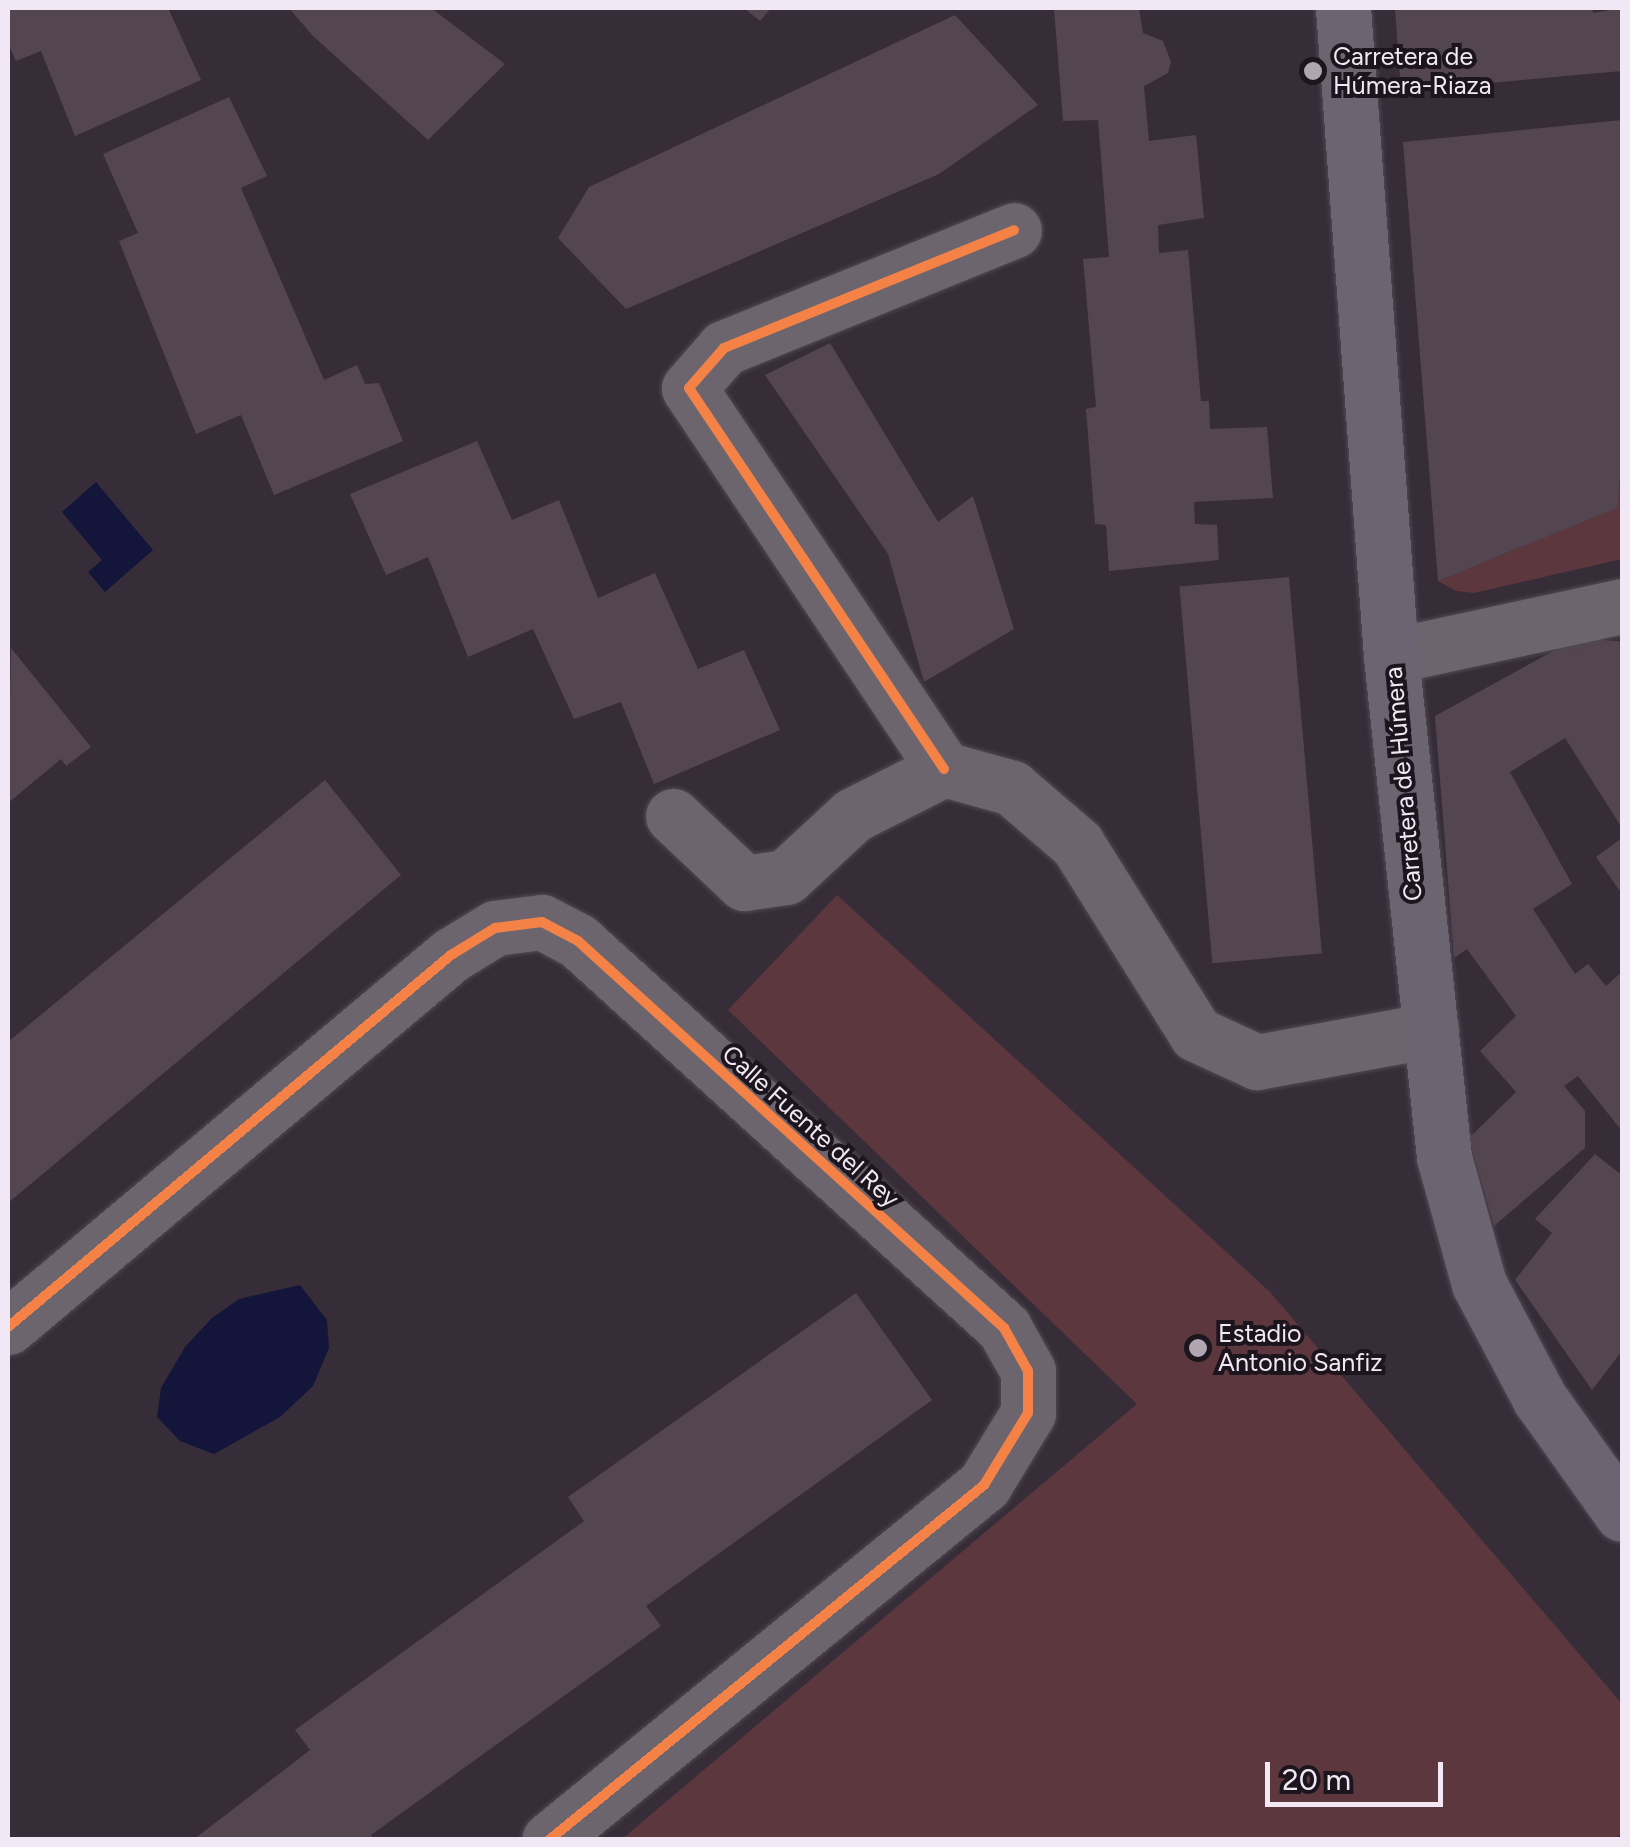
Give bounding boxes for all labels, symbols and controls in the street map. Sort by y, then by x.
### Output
place label: Carretera de Húmera-Riaza [1333,42,1491,101]
marker: Carretera de Húmera-Riaza [1302,60,1324,82]
street label: Carretera de Húmera [1378,666,1428,902]
street label: Calle Fuente del Rey [716,1039,906,1213]
place label: Estadio Antonio Sanfiz [1218,1319,1383,1378]
marker: Estadio Antonio Sanfiz [1187,1337,1209,1359]
scale bar [1270,1742,1448,1804]
text: 20 m [1282,1761,1351,1798]

